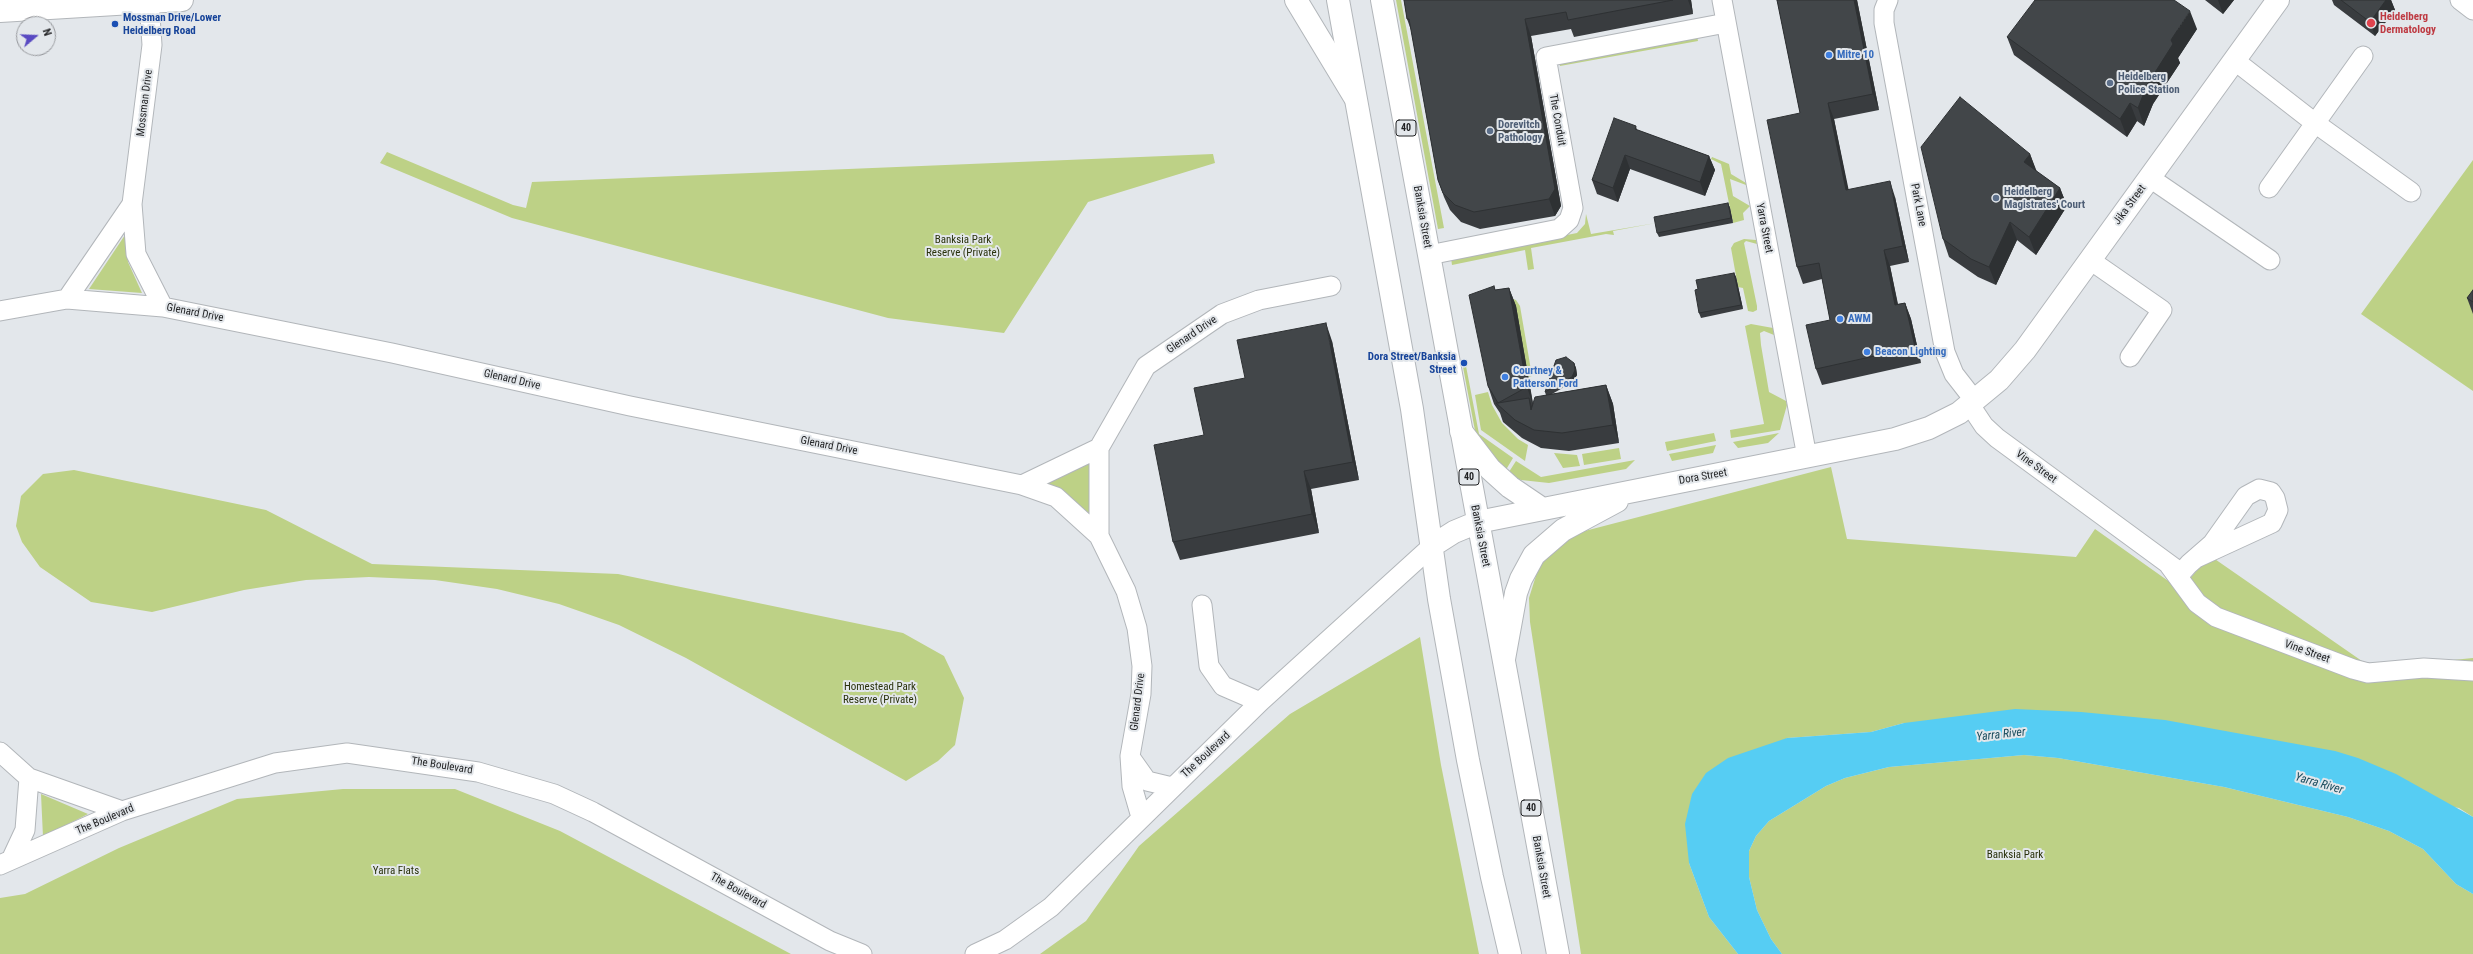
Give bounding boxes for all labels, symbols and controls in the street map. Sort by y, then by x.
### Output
place label: Heidelberg Dermatology [2380,10,2436,36]
place label: Mossman Drive/Lower Heidelberg Road [123,11,221,37]
north arrow [16,16,56,56]
marker: Heidelberg Dermatology [2365,17,2377,29]
marker: Mossman Drive/Lower Heidelberg Road [110,19,120,29]
text: N [40,27,54,38]
place label: Mitre 10 [1837,48,1874,62]
marker: Mitre 10 [1824,50,1834,60]
street label: Mossman Drive [134,69,156,137]
place label: Heidelberg Police Station [2118,70,2180,96]
marker: Heidelberg Police Station [2105,78,2115,88]
street label: The Conduit [1546,93,1568,147]
place label: Dorevitch Pathology [1498,118,1542,144]
road number: 40 [1396,120,1416,136]
marker: Dorevitch Pathology [1485,126,1495,136]
street label: Jika Street [2111,182,2149,228]
street label: Park Lane [1907,183,1929,227]
street label: Banksia Street [1410,185,1434,249]
place label: Heidelberg Magistrates' Court [2004,185,2085,211]
marker: Heidelberg Magistrates' Court [1991,193,2001,203]
street label: Yarra Street [1753,202,1775,254]
park label: Banksia Park Reserve (Private) [926,233,1000,259]
street label: Glenard Drive [165,301,225,325]
place label: AWM [1848,312,1871,326]
street label: Glenard Drive [1164,313,1220,357]
marker: AWM [1835,314,1845,324]
place label: Beacon Lighting [1875,345,1946,359]
marker: Beacon Lighting [1862,347,1872,357]
place label: Dora Street/Banksia Street [1368,350,1456,376]
marker: Dora Street/Banksia Street [1459,358,1469,368]
place label: Courtney & Patterson Ford [1513,364,1578,390]
street label: Glenard Drive [482,367,542,393]
marker: Courtney & Patterson Ford [1500,372,1510,382]
street label: Glenard Drive [799,434,859,458]
street label: Vine Street [2013,448,2059,486]
street label: Dora Street [1678,466,1728,488]
road number: 40 [1459,469,1479,485]
street label: Banksia Street [1468,504,1492,568]
street label: Vine Street [2282,638,2332,666]
street label: Glenard Drive [1128,672,1148,732]
park label: Homestead Park Reserve (Private) [843,680,917,706]
water label: Yarra River [1976,725,2026,745]
street label: The Boulevard [1179,729,1233,781]
street label: The Boulevard [410,755,474,777]
water label: Yarra River [2293,770,2345,798]
road number: 40 [1521,800,1541,816]
street label: The Boulevard [74,802,136,838]
street label: Banksia Street [1529,835,1553,899]
park label: Banksia Park [1987,848,2043,862]
park label: Yarra Flats [373,864,419,878]
street label: The Boulevard [708,870,768,912]

